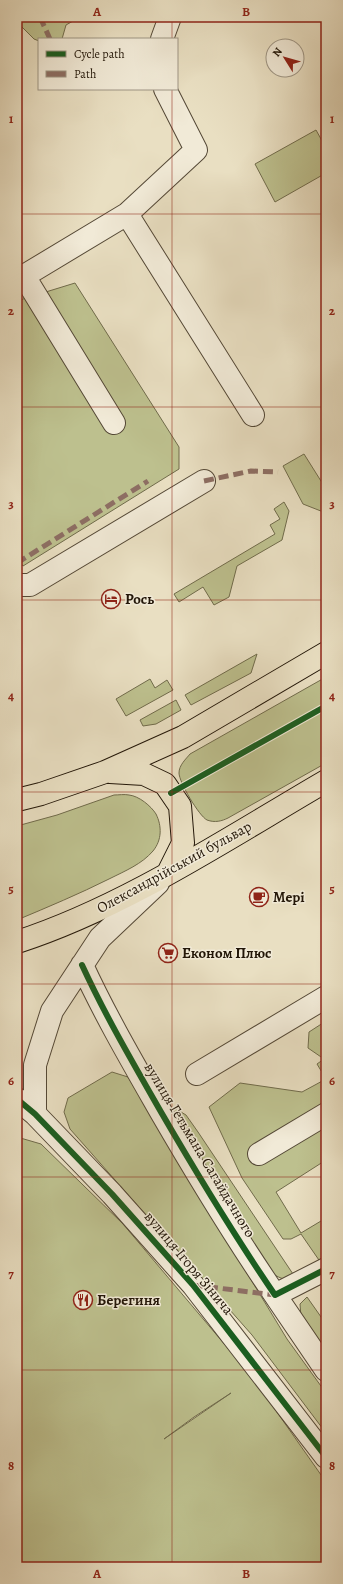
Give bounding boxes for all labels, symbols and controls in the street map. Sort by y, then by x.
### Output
text: A [92,3,102,20]
text: B [242,3,250,20]
legend [38,38,178,90]
north arrow [265,38,305,78]
text: N [269,45,286,60]
text: Cycle path [74,46,125,62]
text: Path [74,66,97,82]
text: 1 [9,110,14,127]
text: 1 [330,110,335,127]
text: 2 [8,302,15,319]
text: 2 [329,302,336,319]
text: 3 [8,495,14,512]
text: 3 [329,495,335,512]
hotel icon: Рось [100,588,122,610]
place label: Рось [125,589,154,609]
text: 4 [8,687,14,704]
text: 4 [329,687,335,704]
street label: Олександрійський бульвар [93,816,255,918]
text: 5 [8,880,14,897]
text: 5 [329,880,335,897]
cafe icon: Мері [248,886,270,908]
place label: Мері [273,887,305,907]
supermarket icon: Економ Плюс [157,942,179,964]
place label: Економ Плюс [182,943,272,963]
street label: вулиця Гетьмана Сагайдачного [140,1059,260,1241]
text: 6 [8,1072,14,1089]
text: 6 [329,1072,335,1089]
street label: вулиця Ігоря Зінича [140,1207,238,1319]
text: 7 [8,1265,14,1282]
text: 7 [329,1265,335,1282]
restaurant icon: Берегиня [72,1289,94,1311]
place label: Берегиня [97,1290,161,1310]
text: 8 [8,1457,14,1474]
text: 8 [329,1457,335,1474]
text: A [92,1565,102,1582]
text: B [242,1565,250,1582]

